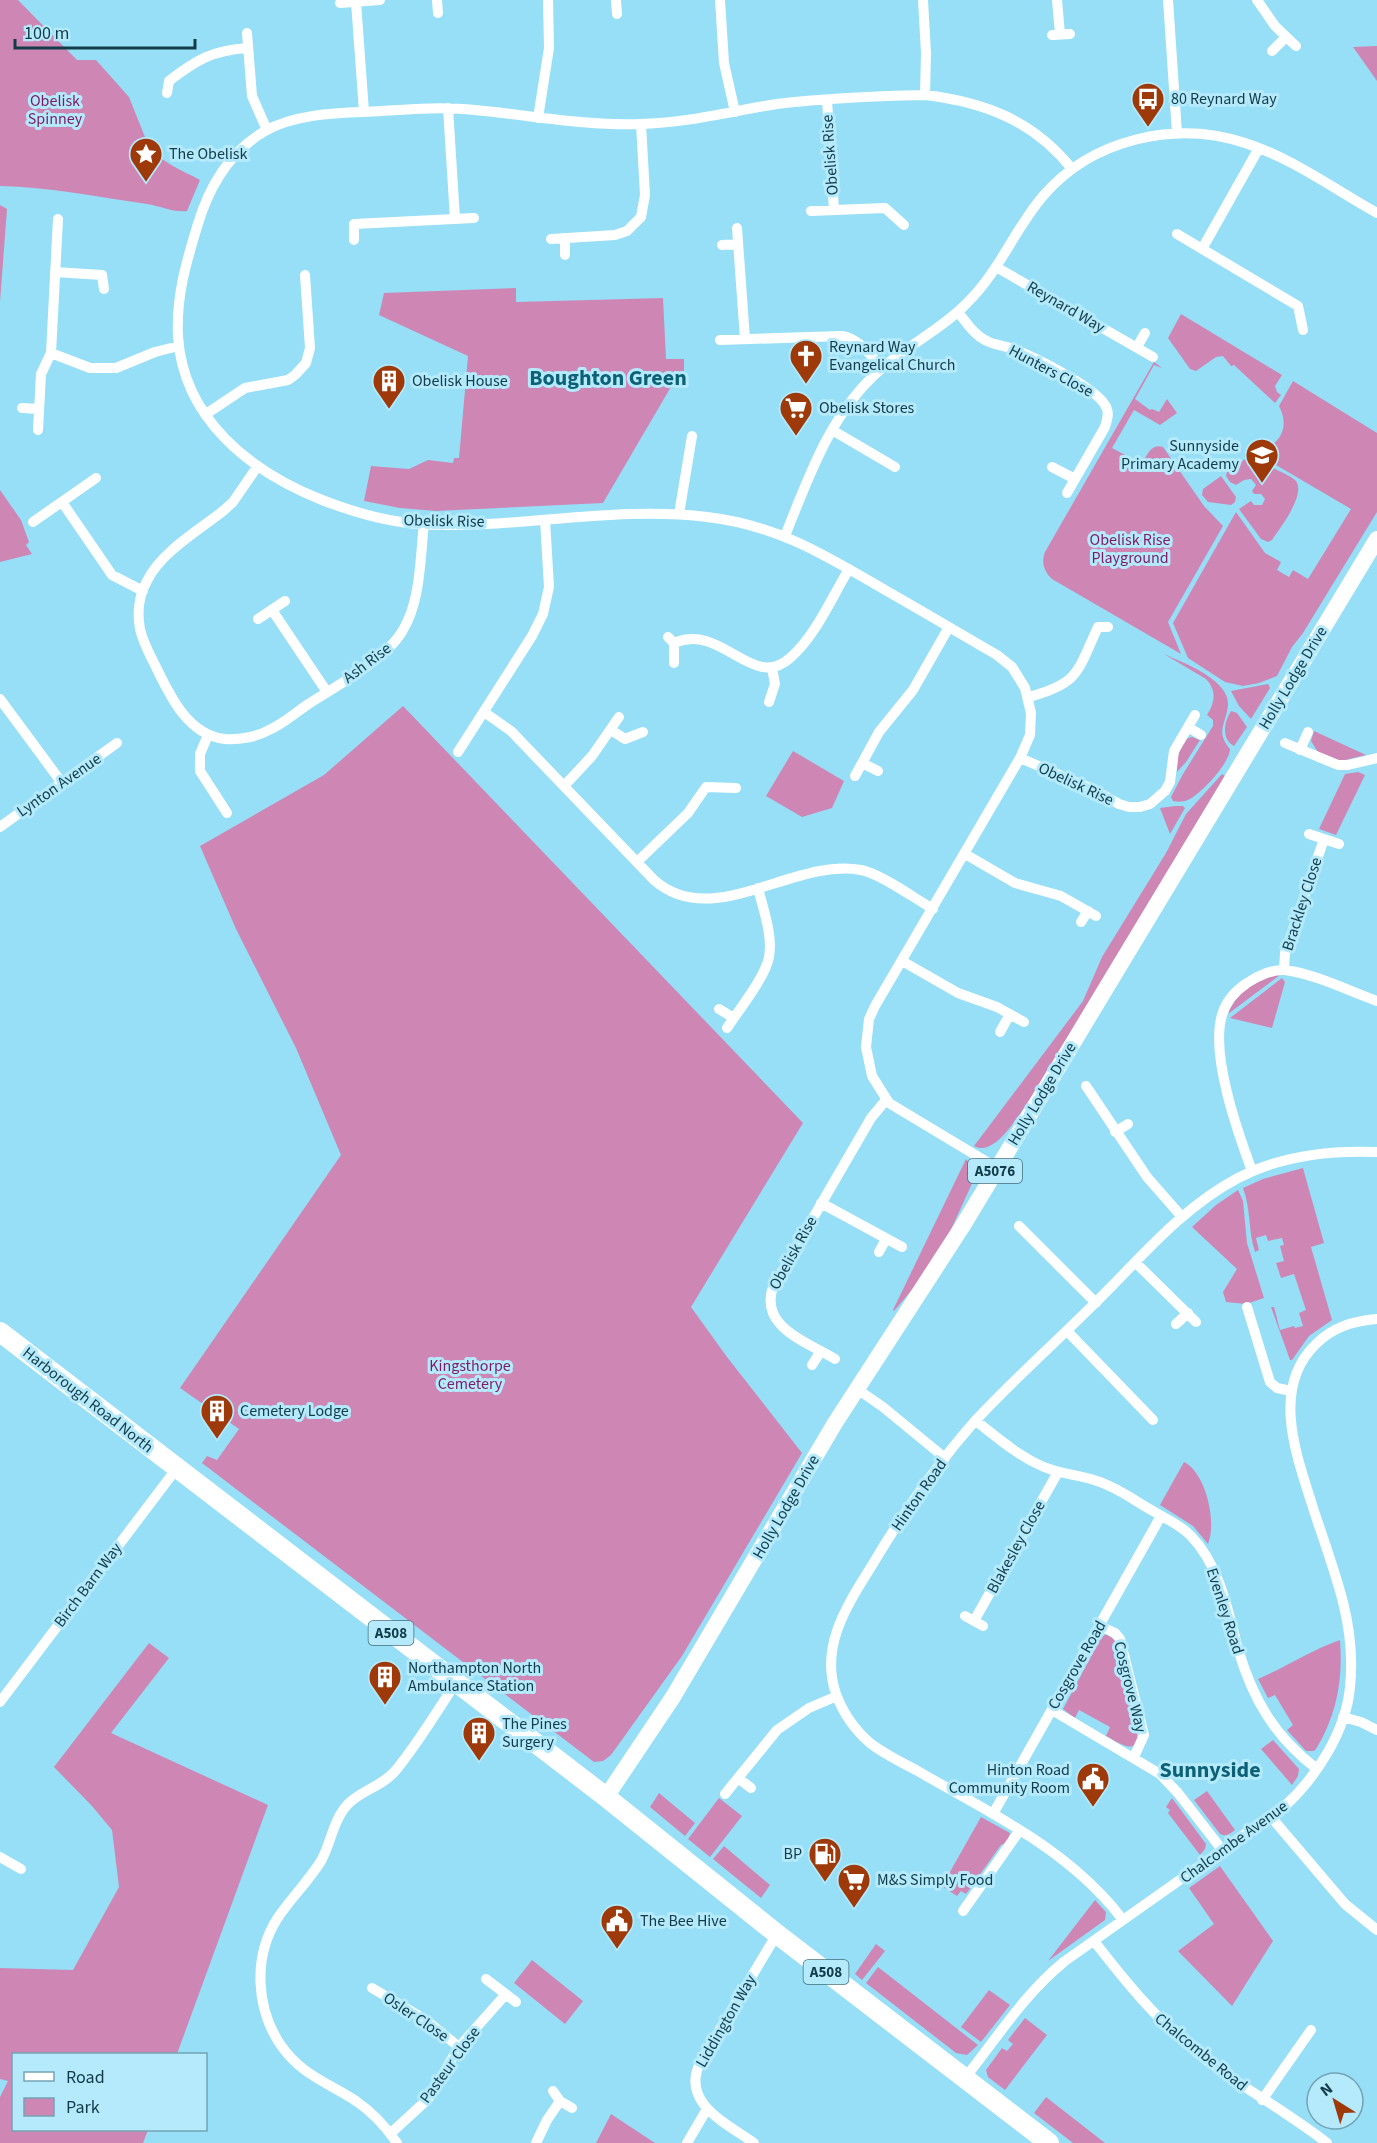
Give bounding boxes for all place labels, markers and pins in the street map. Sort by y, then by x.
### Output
bus stop icon: 80 Reynard Way [1130,81,1166,128]
place label: 80 Reynard Way [1171,88,1277,110]
place icon: The Obelisk [128,136,164,183]
place label: The Obelisk [169,143,248,165]
place label: Reynard Way Evangelical Church [829,336,955,376]
church icon: Reynard Way Evangelical Church [788,338,824,385]
building icon: Obelisk House [371,363,407,410]
place label: Obelisk House [412,370,508,392]
supermarket icon: Obelisk Stores [778,390,814,437]
place label: Obelisk Stores [819,397,915,419]
place label: Sunnyside Primary Academy [1121,435,1240,475]
school or university icon: Sunnyside Primary Academy [1244,437,1280,484]
building icon: Cemetery Lodge [199,1393,235,1440]
place label: Cemetery Lodge [240,1400,349,1422]
place label: Northampton North Ambulance Station [408,1657,541,1697]
building icon: Northampton North Ambulance Station [367,1659,403,1706]
place label: The Pines Surgery [502,1713,567,1753]
building icon: The Pines Surgery [461,1715,497,1762]
place label: Hinton Road Community Room [949,1759,1070,1799]
public building icon: Hinton Road Community Room [1075,1761,1111,1808]
fuel station icon: BP [807,1836,843,1883]
place label: BP [784,1843,802,1865]
supermarket icon: M&S Simply Food [836,1862,872,1909]
place label: M&S Simply Food [877,1869,993,1891]
public building icon: The Bee Hive [599,1903,635,1950]
place label: The Bee Hive [640,1910,727,1932]

